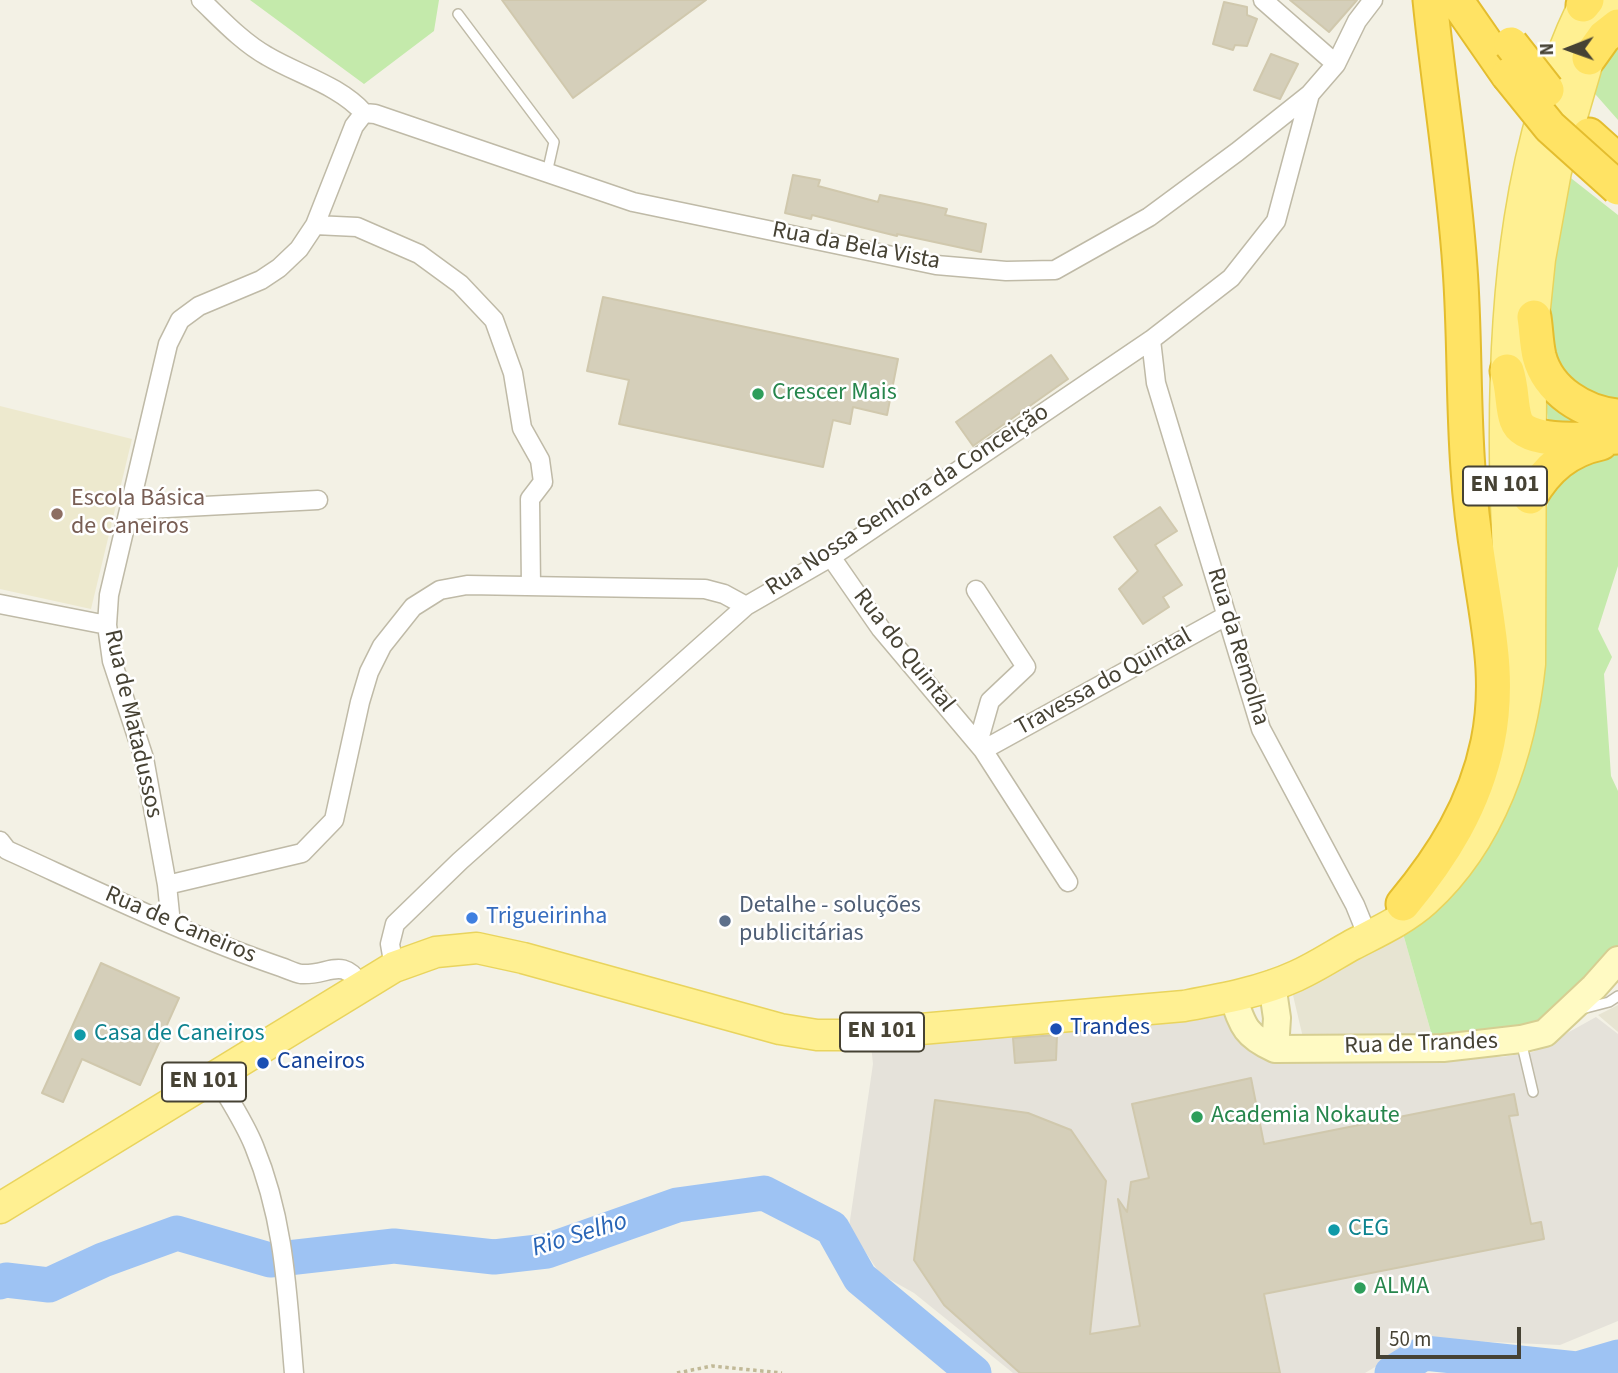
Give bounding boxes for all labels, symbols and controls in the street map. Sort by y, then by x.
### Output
north arrow [1534,14,1604,84]
text: N [1534,43,1561,56]
street label: Rua da Bela Vista [770,217,942,277]
place label: Crescer Mais [772,380,897,408]
marker: Crescer Mais [750,386,766,402]
street label: Rua Nossa Senhora da Conceição [761,399,1055,603]
road number: EN 101 [1463,466,1547,506]
place label: Escola Básica de Caneiros [71,486,205,542]
marker: Escola Básica de Caneiros [49,506,65,522]
street label: Rua da Remolha [1199,565,1275,729]
street label: Rua do Quintal [846,584,960,718]
street label: Travessa do Quintal [1011,623,1197,743]
street label: Rua de Matadussos [96,627,168,821]
street label: Rua de Caneiros [100,881,260,971]
place label: Detalhe - soluções publicitárias [739,893,921,949]
place label: Trigueirinha [486,904,607,932]
marker: Trigueirinha [464,910,480,926]
marker: Detalhe - soluções publicitárias [717,913,733,929]
road number: EN 101 [840,1012,924,1051]
place label: Trandes [1070,1015,1150,1043]
place label: Casa de Caneiros [94,1021,265,1049]
marker: Trandes [1048,1021,1064,1037]
marker: Casa de Caneiros [72,1027,88,1043]
street label: Rua de Trandes [1344,1028,1498,1062]
place label: Caneiros [277,1049,365,1077]
marker: Caneiros [255,1055,271,1071]
road number: EN 101 [162,1063,246,1102]
place label: Academia Nokaute [1211,1103,1400,1131]
marker: Academia Nokaute [1189,1109,1205,1125]
water label: Rio Selho [528,1207,632,1265]
place label: CEG [1348,1216,1389,1244]
marker: CEG [1326,1222,1342,1238]
place label: ALMA [1374,1274,1429,1302]
marker: ALMA [1352,1280,1368,1296]
scale bar [1380,1314,1525,1358]
text: 50 m [1389,1324,1431,1354]

